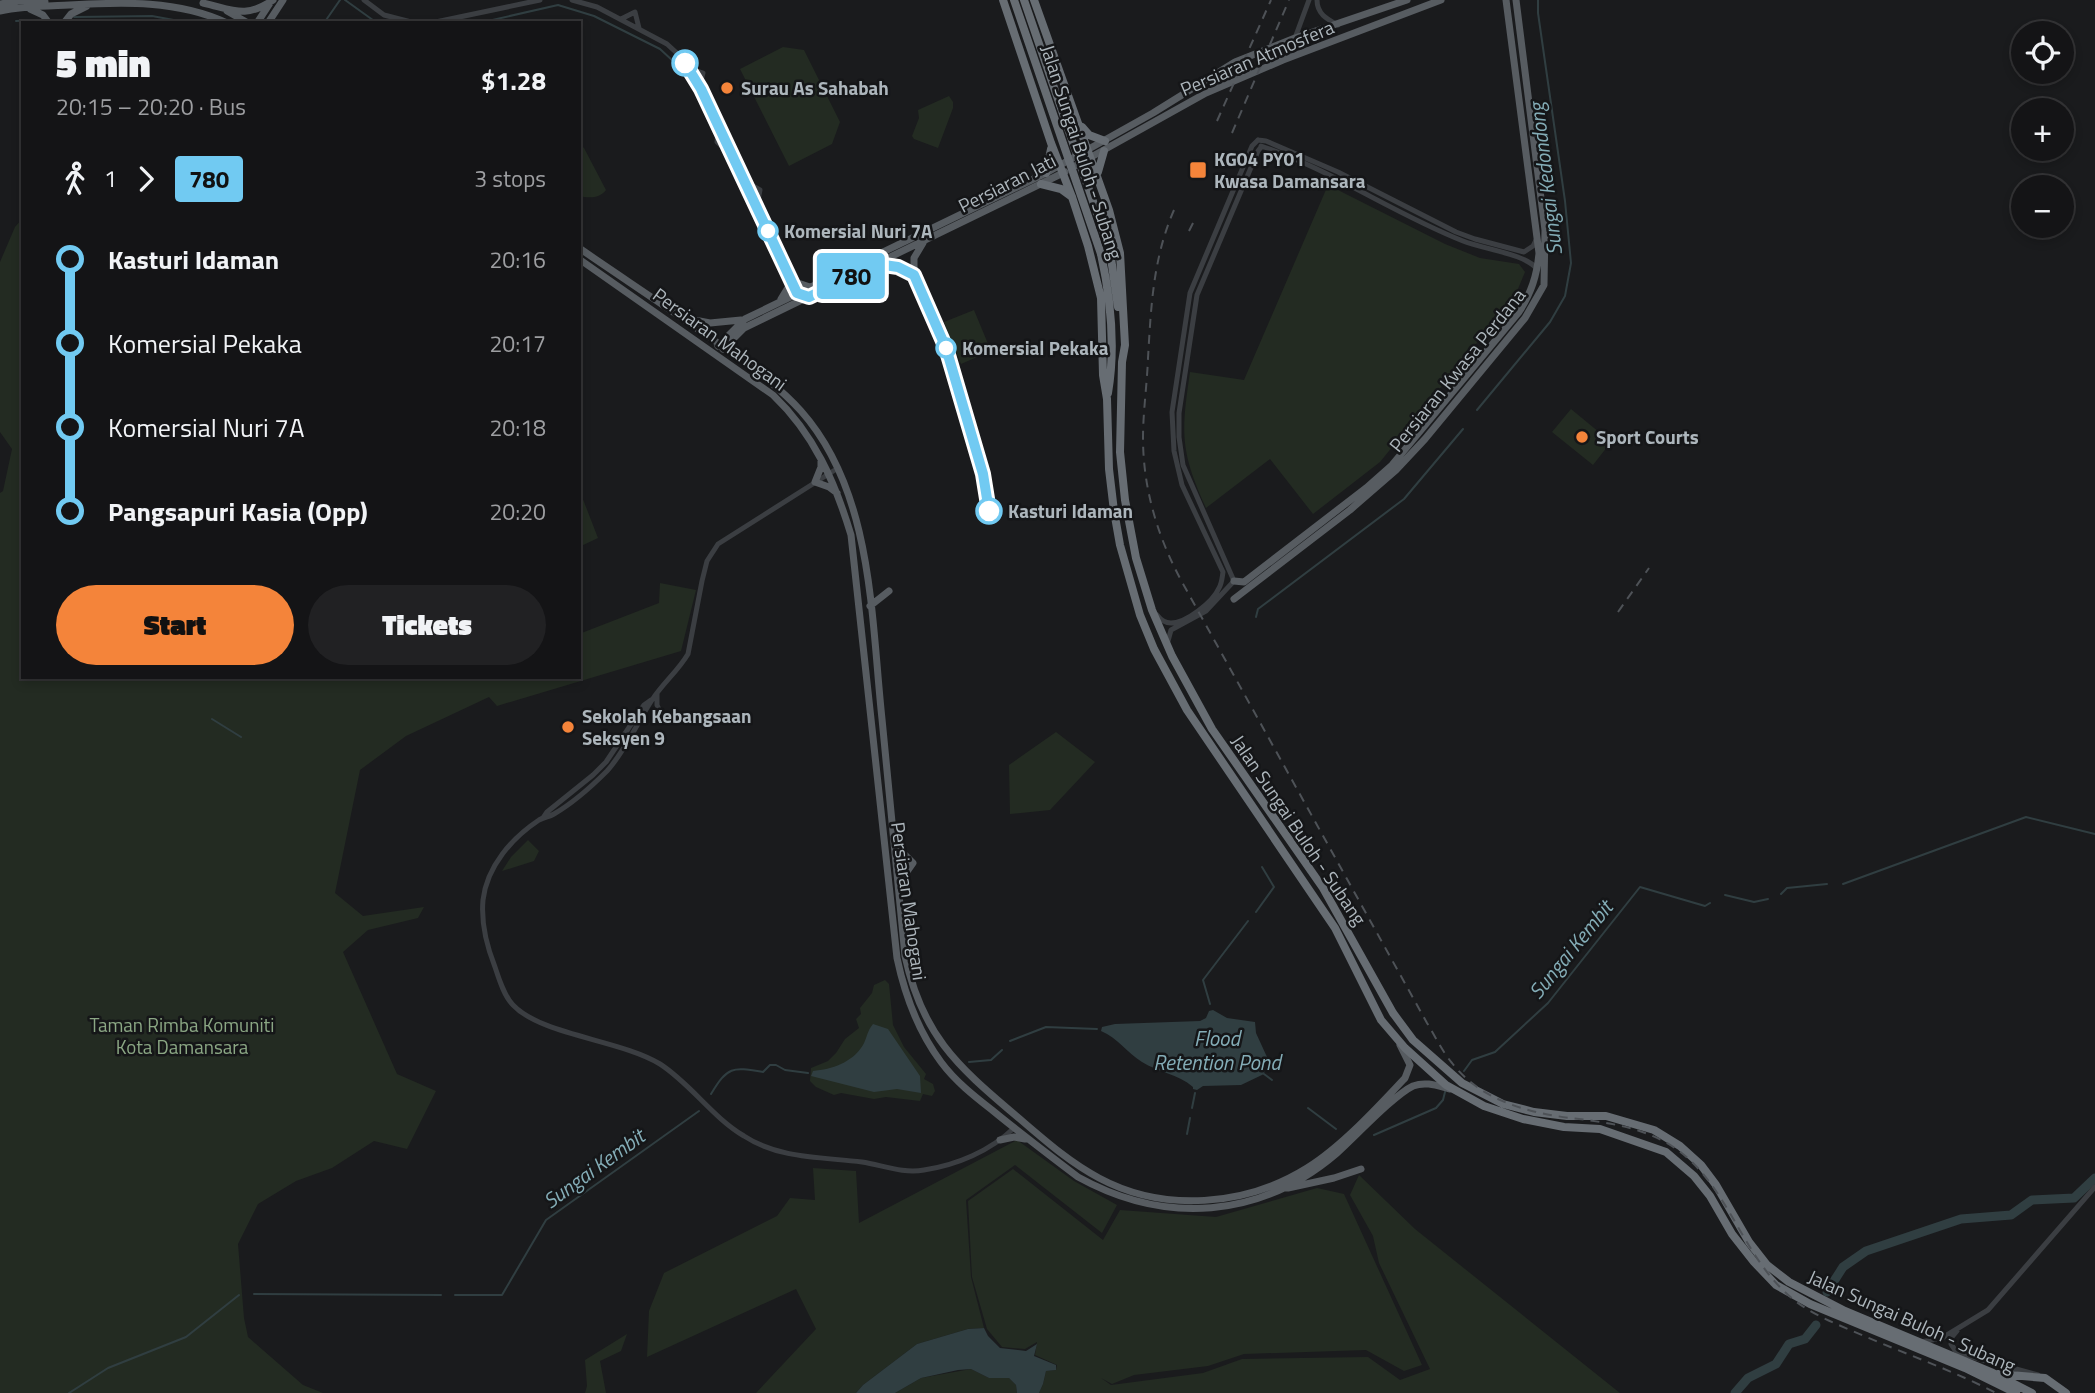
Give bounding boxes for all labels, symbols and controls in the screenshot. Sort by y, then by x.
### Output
street label: Persiaran Atmosfera [1175,12,1339,103]
map controls [2011,21,2074,238]
button: locate [2011,21,2074,84]
text: 5 min [56,34,150,92]
street label: Jalan Sungai Buloh - Subang [1034,41,1131,263]
unlabelled marker [672,50,698,76]
text: $1.28 [481,61,546,100]
place label: Surau As Sahabah [741,73,889,102]
marker: Surau As Sahabah [719,80,735,96]
text: 20:15 – 20:20 · Bus [56,89,246,124]
button: + [2011,98,2074,161]
water label: Sungai Kedondong [1520,99,1570,257]
place label: KG04 PY01 Kwasa Damansara [1214,144,1366,195]
street label: Persiaran Jati [953,146,1061,220]
icon: walk [56,160,94,198]
icon: forward [127,160,165,198]
marker: KG04 PY01 Kwasa Damansara [1188,160,1208,180]
text: 1 [104,161,117,196]
text: 780 [189,161,229,197]
text: 3 stops [474,161,546,196]
button: − [2011,175,2074,238]
place label: Komersial Nuri 7A [784,216,933,245]
marker: Komersial Nuri 7A [758,221,778,241]
text: Kasturi Idaman [108,240,279,279]
text: 20:16 [489,242,546,277]
line badge: 780 [811,253,891,299]
text: 780 [831,258,871,294]
street label: Persiaran Mahogani [647,280,793,397]
street label: Persiaran Kwasa Perdana [1381,281,1532,458]
text: Komersial Pekaka [108,324,302,363]
text: 20:17 [489,326,546,361]
place label: Komersial Pekaka [962,333,1109,362]
marker: Komersial Pekaka [936,338,956,358]
text: Komersial Nuri 7A [108,408,304,447]
text: 20:18 [489,410,546,445]
place label: Sport Courts [1596,422,1699,451]
marker: Sport Courts [1574,429,1590,445]
text: Pangsapuri Kasia (Opp) [108,492,368,531]
text: 20:20 [489,494,546,529]
place label: Kasturi Idaman [1008,496,1133,525]
marker: Kasturi Idaman [976,498,1002,524]
button: Start [56,585,294,665]
button: Tickets [308,585,546,665]
place label: Sekolah Kebangsaan Seksyen 9 [582,701,752,752]
marker: Sekolah Kebangsaan Seksyen 9 [560,719,576,735]
street label: Jalan Sungai Buloh - Subang [1225,729,1374,931]
street label: Persiaran Mahogani [884,820,935,982]
water label: Sungai Kembit [1520,891,1621,1006]
park label: Taman Rimba Komuniti Kota Damansara [90,1010,274,1061]
water label: Flood Retention Pond [1153,1022,1283,1078]
water label: Sungai Kembit [536,1119,653,1216]
street label: Jalan Sungai Buloh - Subang [1804,1262,2021,1380]

